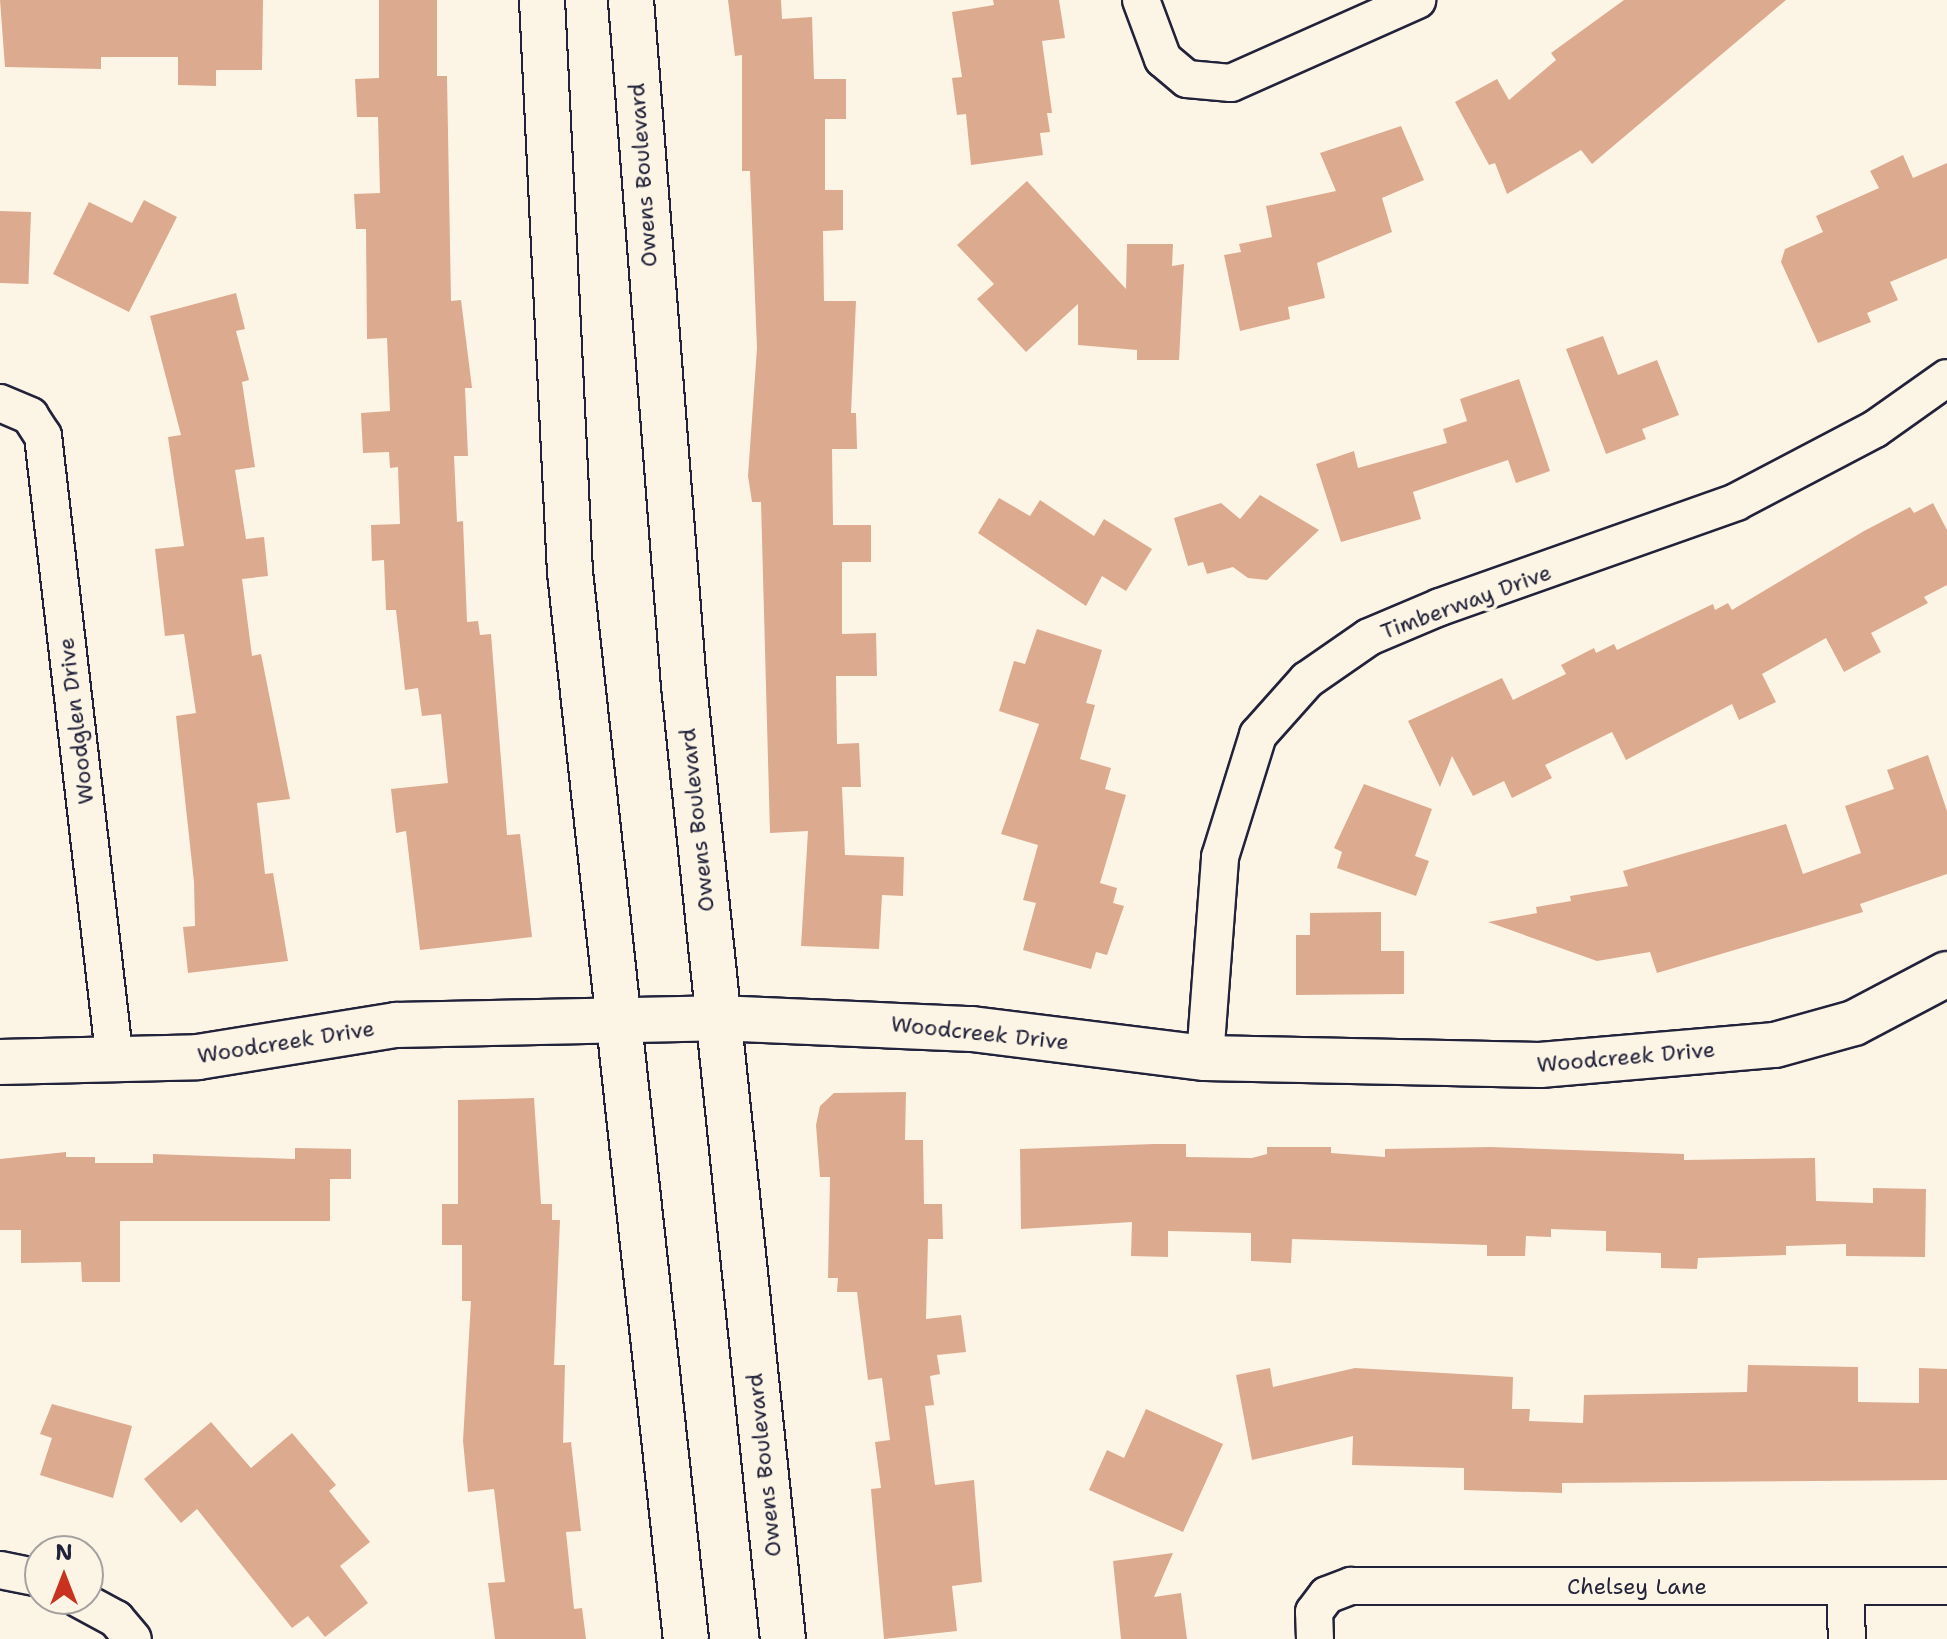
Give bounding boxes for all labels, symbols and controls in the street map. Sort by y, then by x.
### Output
street label: Owens Boulevard [623,82,663,268]
street label: Timberway Drive [1377,559,1555,645]
street label: Woodglen Drive [53,636,99,806]
street label: Owens Boulevard [674,727,720,913]
street label: Woodcreek Drive [890,1011,1070,1055]
street label: Woodcreek Drive [196,1015,376,1069]
street label: Woodcreek Drive [1536,1036,1716,1078]
street label: Owens Boulevard [741,1372,787,1558]
north arrow [24,1535,104,1615]
text: N [55,1538,73,1567]
street label: Chelsey Lane [1567,1574,1707,1600]

